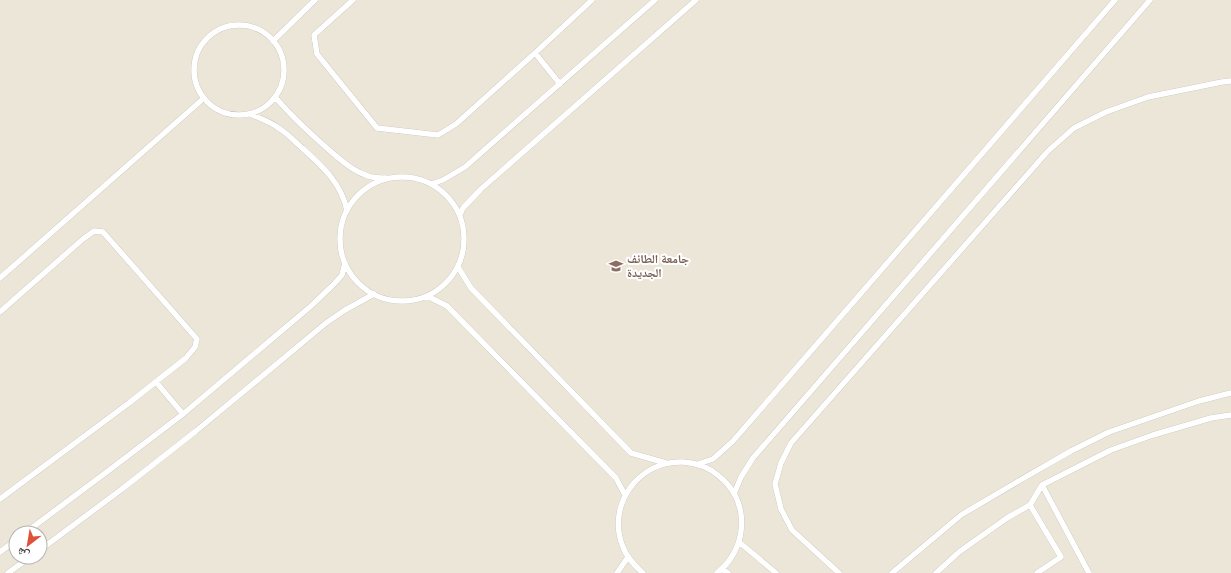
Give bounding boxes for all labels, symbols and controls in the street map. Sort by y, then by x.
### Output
place label: جامعة الطائف الجديدة [627,252,689,280]
school or university icon: جامعة الطائف الجديدة [608,258,624,274]
north arrow [8,525,48,565]
text: ش [14,544,32,562]

